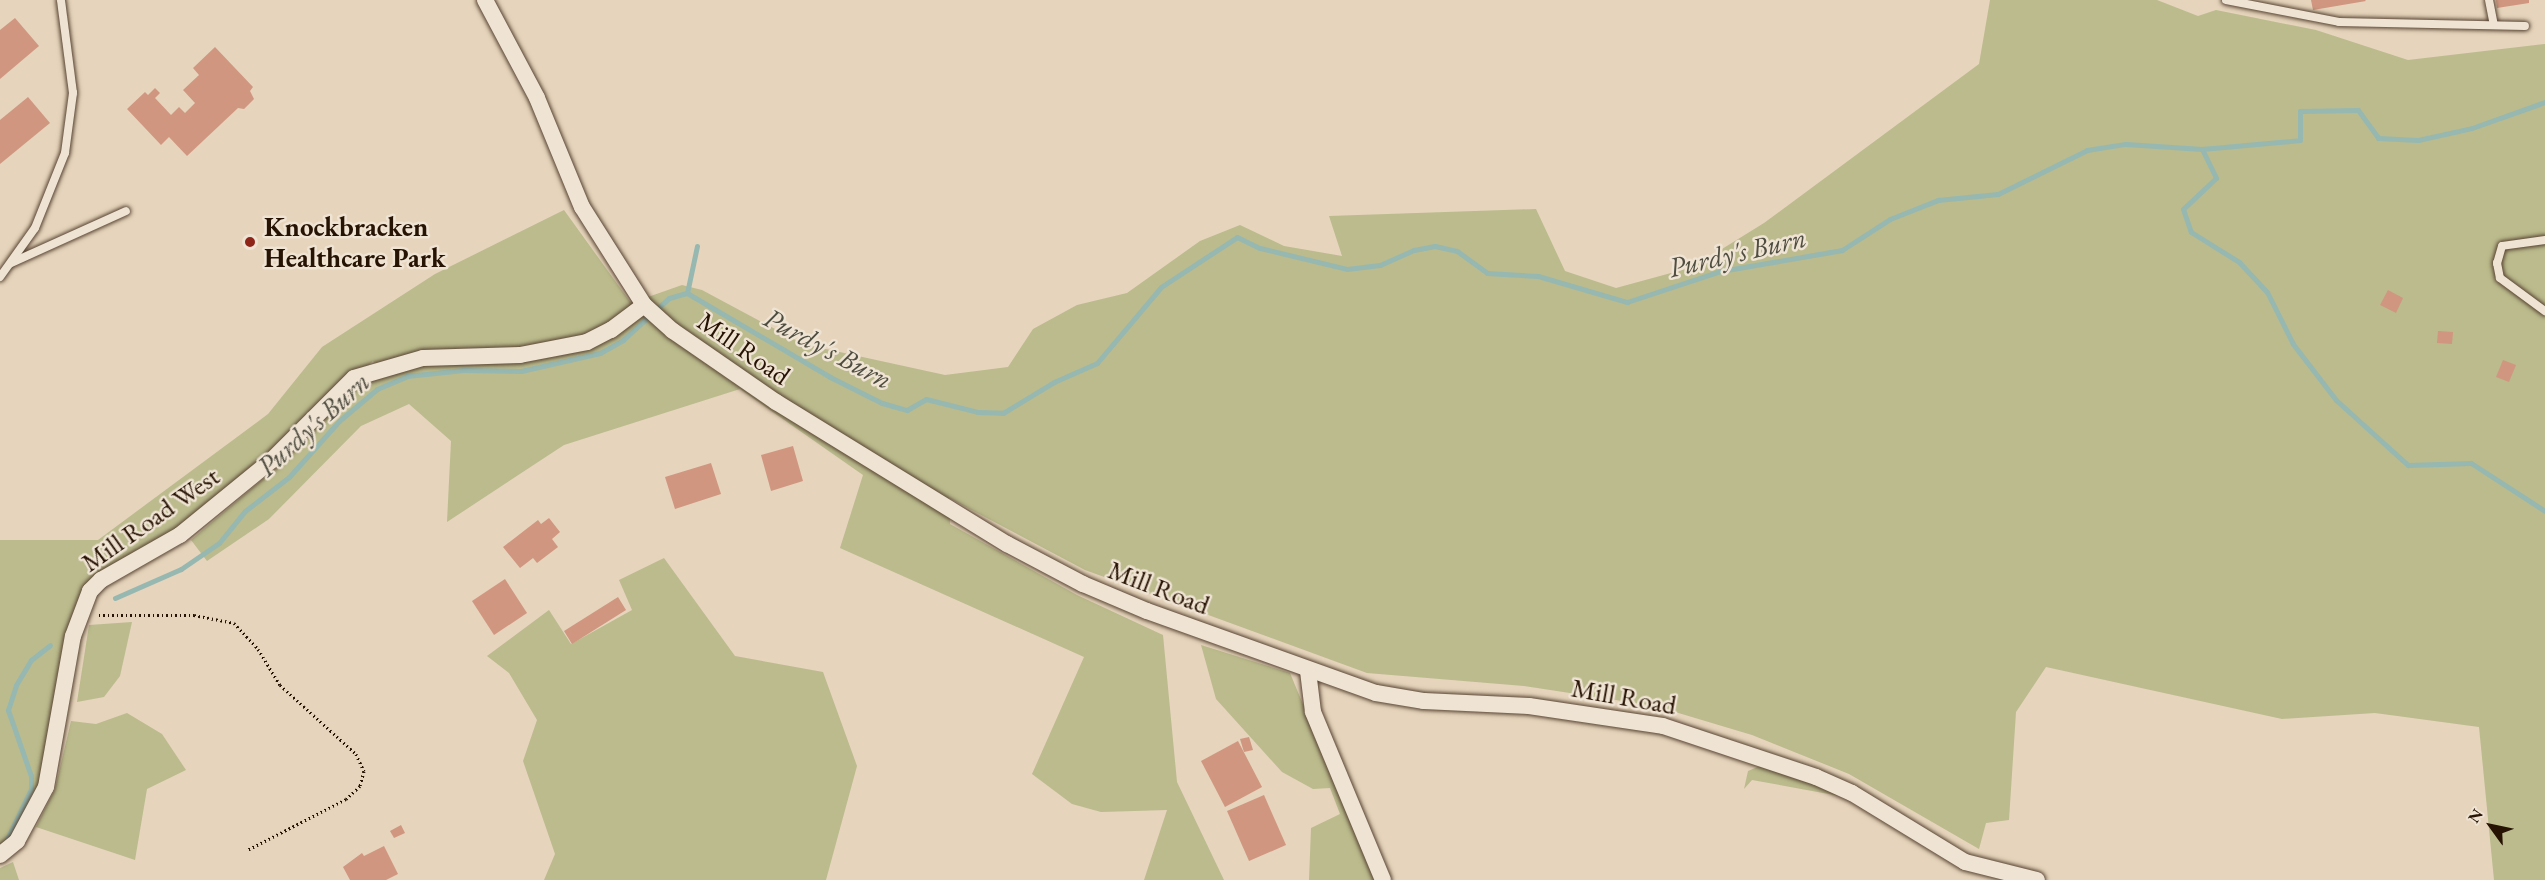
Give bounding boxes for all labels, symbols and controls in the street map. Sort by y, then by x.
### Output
place label: Knockbracken Healthcare Park [264,210,446,273]
water label: Purdy's Burn [1665,220,1809,284]
marker: Knockbracken Healthcare Park [241,233,259,251]
water label: Purdy's Burn [758,300,898,396]
street label: Mill Road [691,304,797,392]
water label: Purdy's Burn [250,365,376,483]
street label: Mill Road West [75,460,225,578]
street label: Mill Road [1104,553,1214,621]
street label: Mill Road [1569,671,1679,721]
north arrow [2461,796,2521,856]
text: N [2463,805,2488,827]

